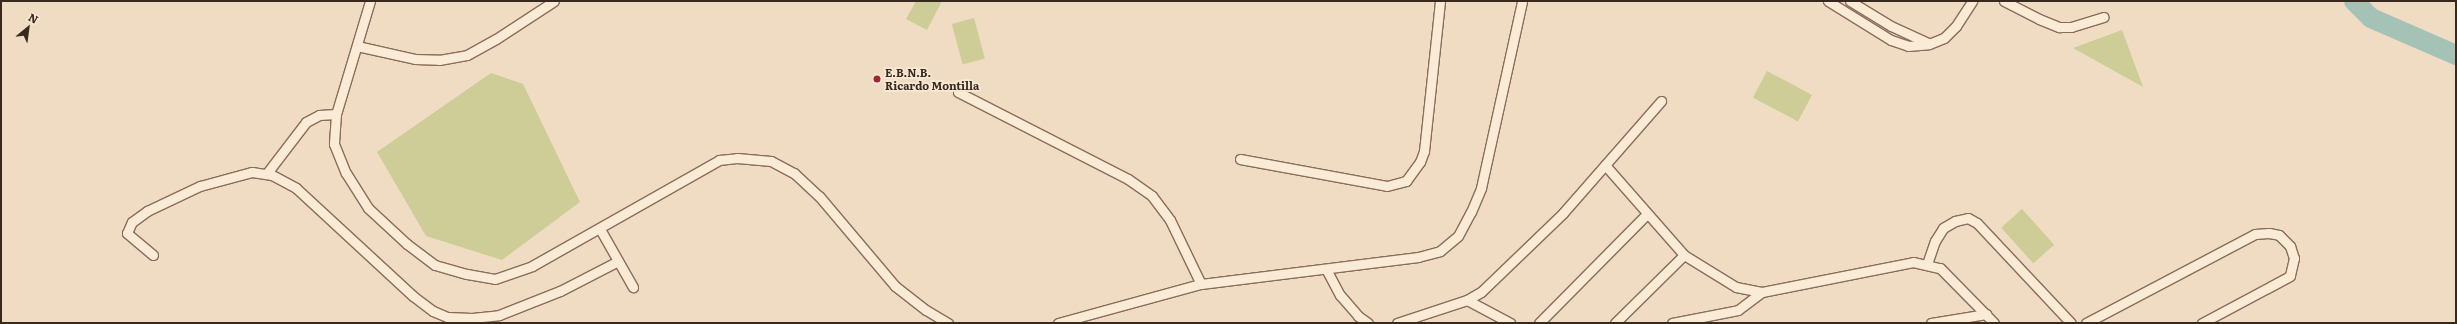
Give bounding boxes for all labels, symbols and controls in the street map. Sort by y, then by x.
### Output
north arrow [8,8,48,48]
text: N [26,8,42,27]
place label: E.B.N.B. Ricardo Montilla [885,66,979,92]
marker: E.B.N.B. Ricardo Montilla [872,74,882,84]

